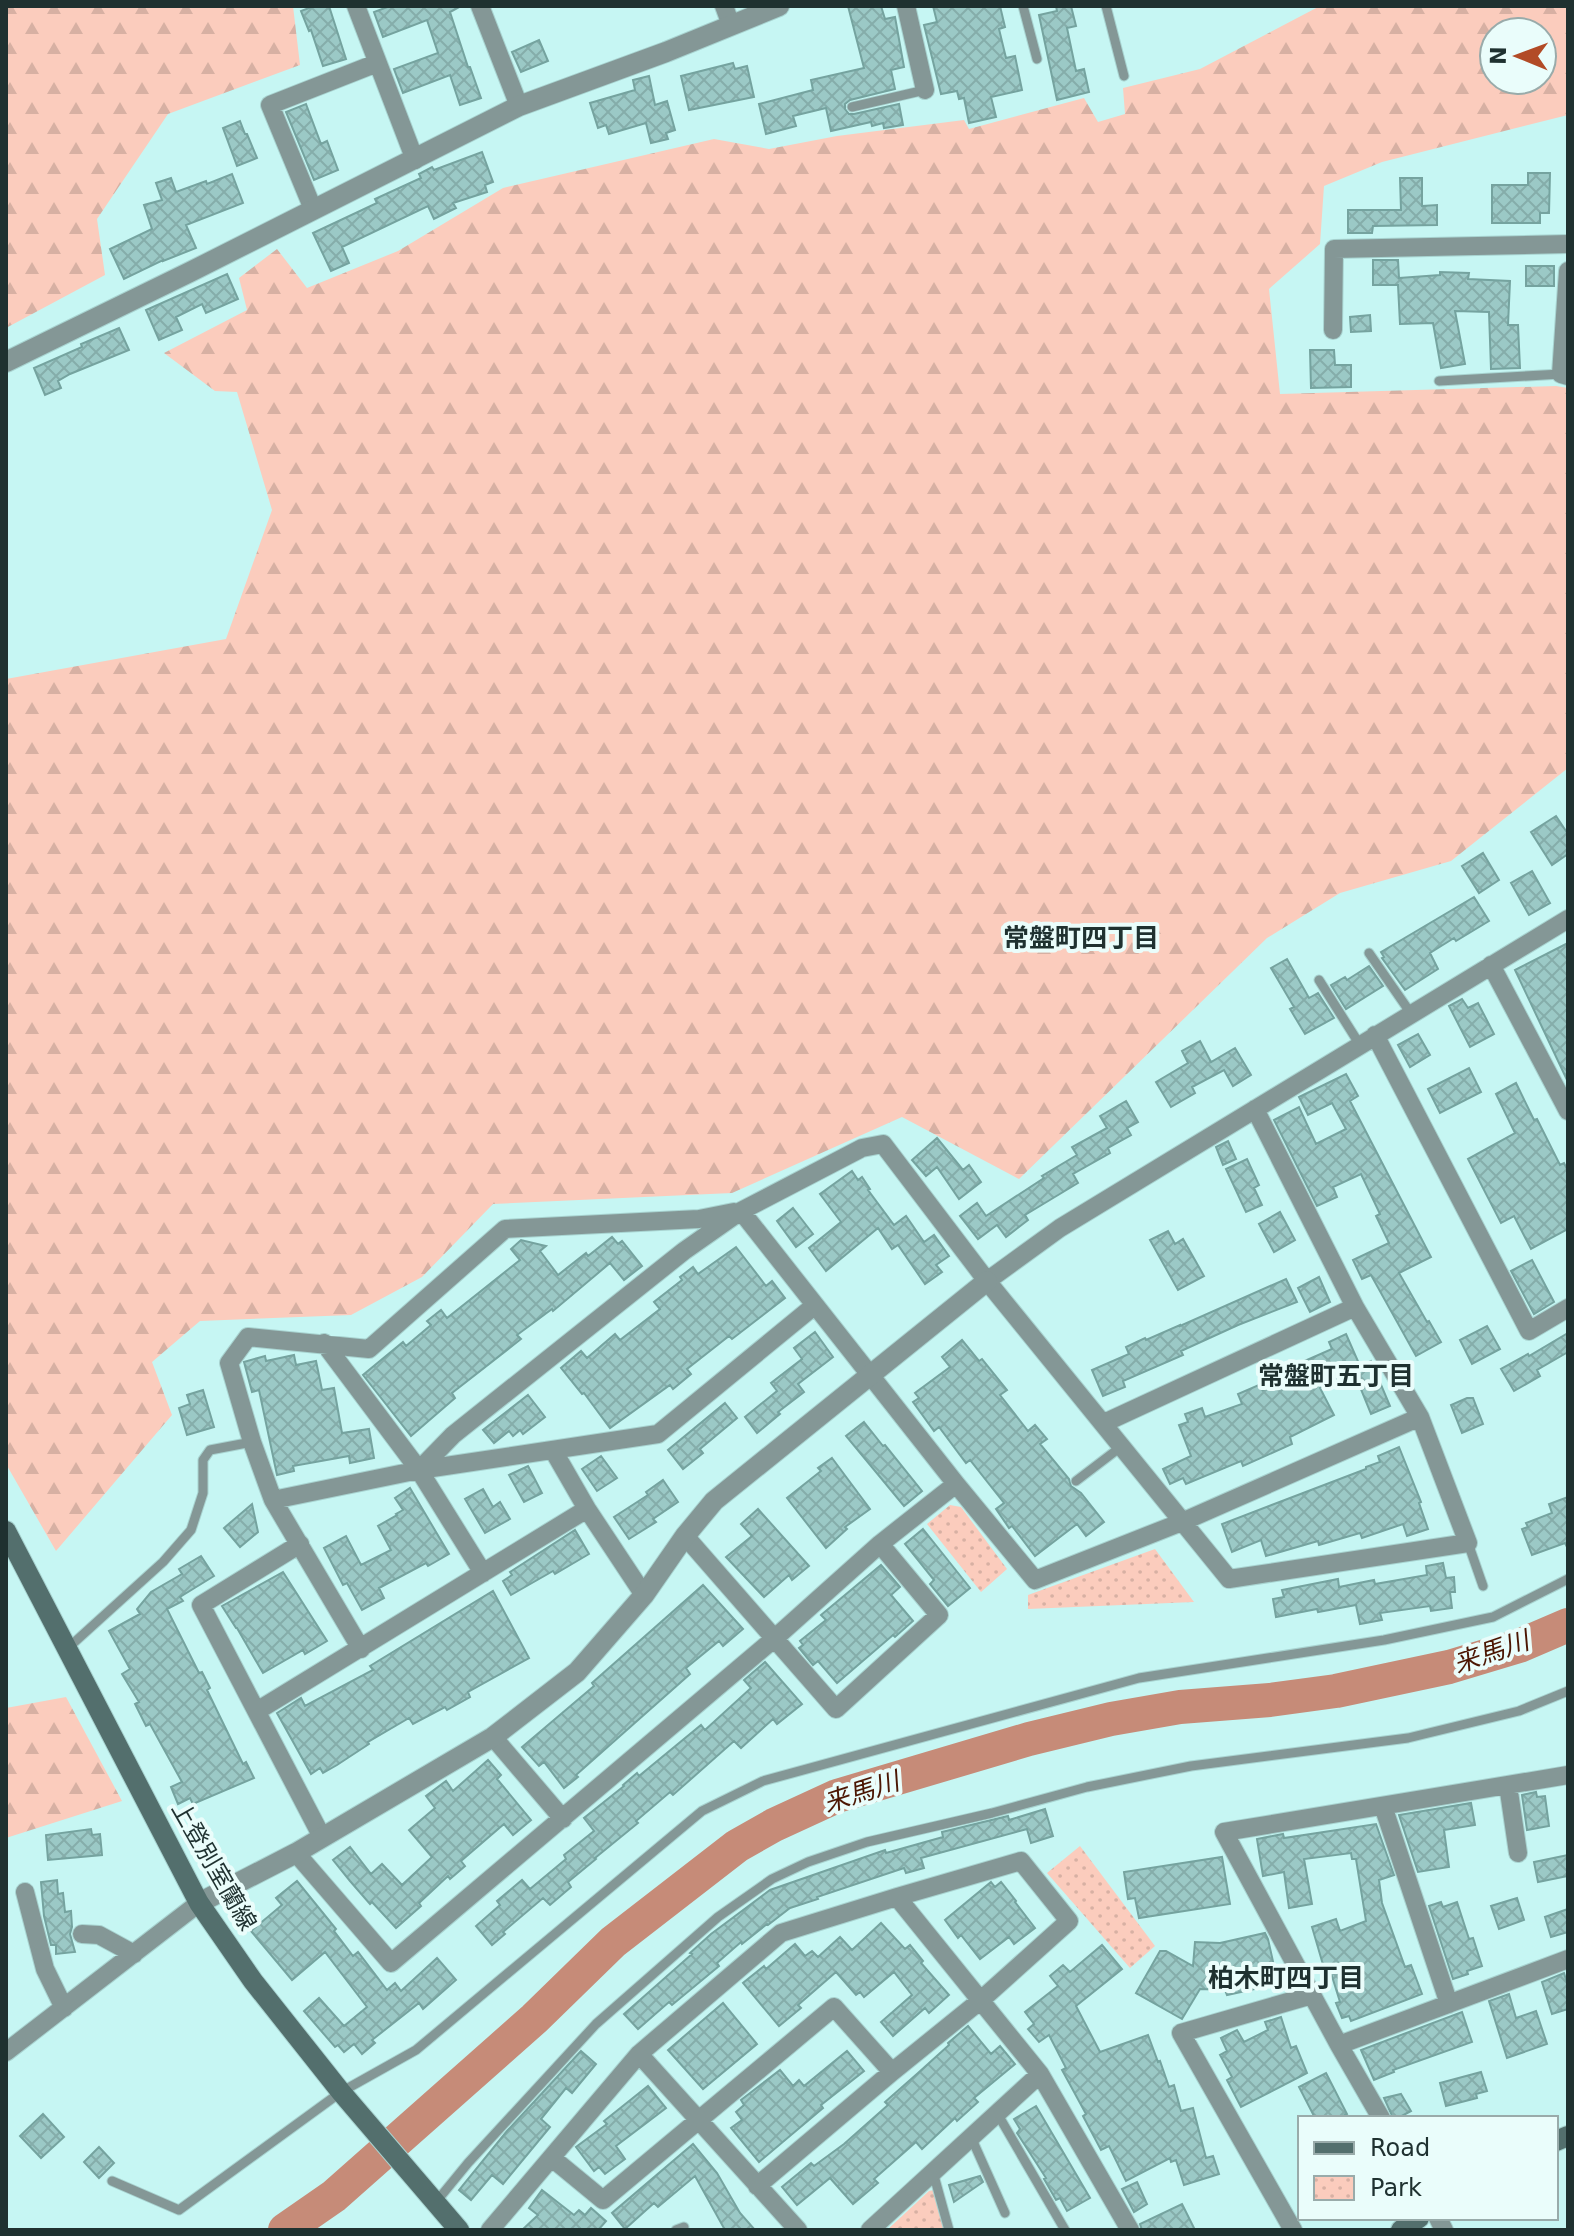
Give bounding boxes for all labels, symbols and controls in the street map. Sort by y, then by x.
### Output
north arrow [1478,16,1558,96]
text: N [1486,46,1511,65]
district label: 常盤町四丁目 [1003,923,1159,953]
district label: 常盤町五丁目 [1258,1361,1414,1391]
water label: 来馬川 [1449,1624,1536,1679]
water label: 来馬川 [819,1765,906,1818]
street label: 上登別室蘭線 [166,1797,262,1935]
district label: 柏木町四丁目 [1208,1963,1364,1993]
legend [1298,2116,1558,2220]
text: Road [1370,2134,1430,2162]
text: Park [1370,2174,1422,2202]

